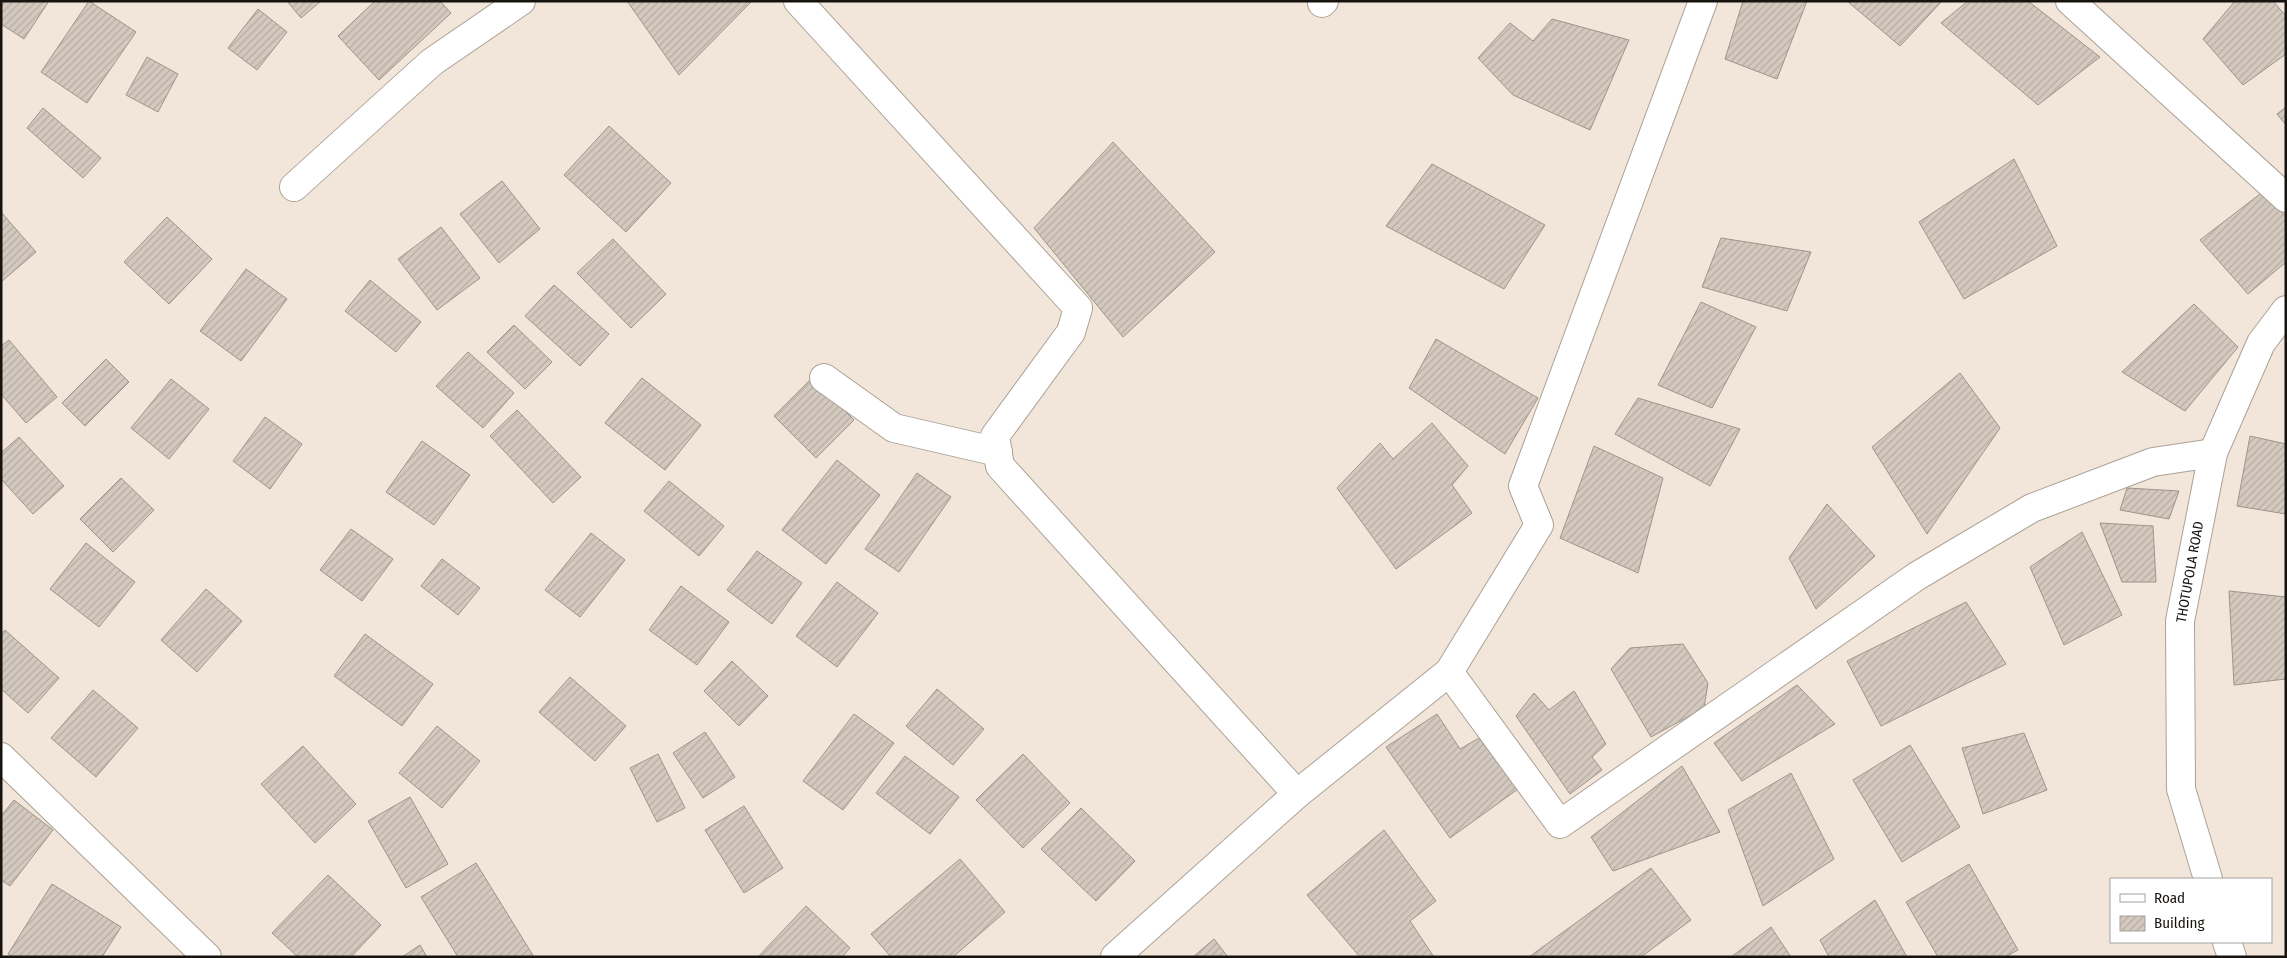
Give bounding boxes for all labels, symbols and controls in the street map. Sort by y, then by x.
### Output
street label: THOTUPOLA ROAD [2173,520,2207,624]
legend [2110,878,2272,943]
text: Road [2154,889,2185,907]
text: Building [2154,914,2205,932]

